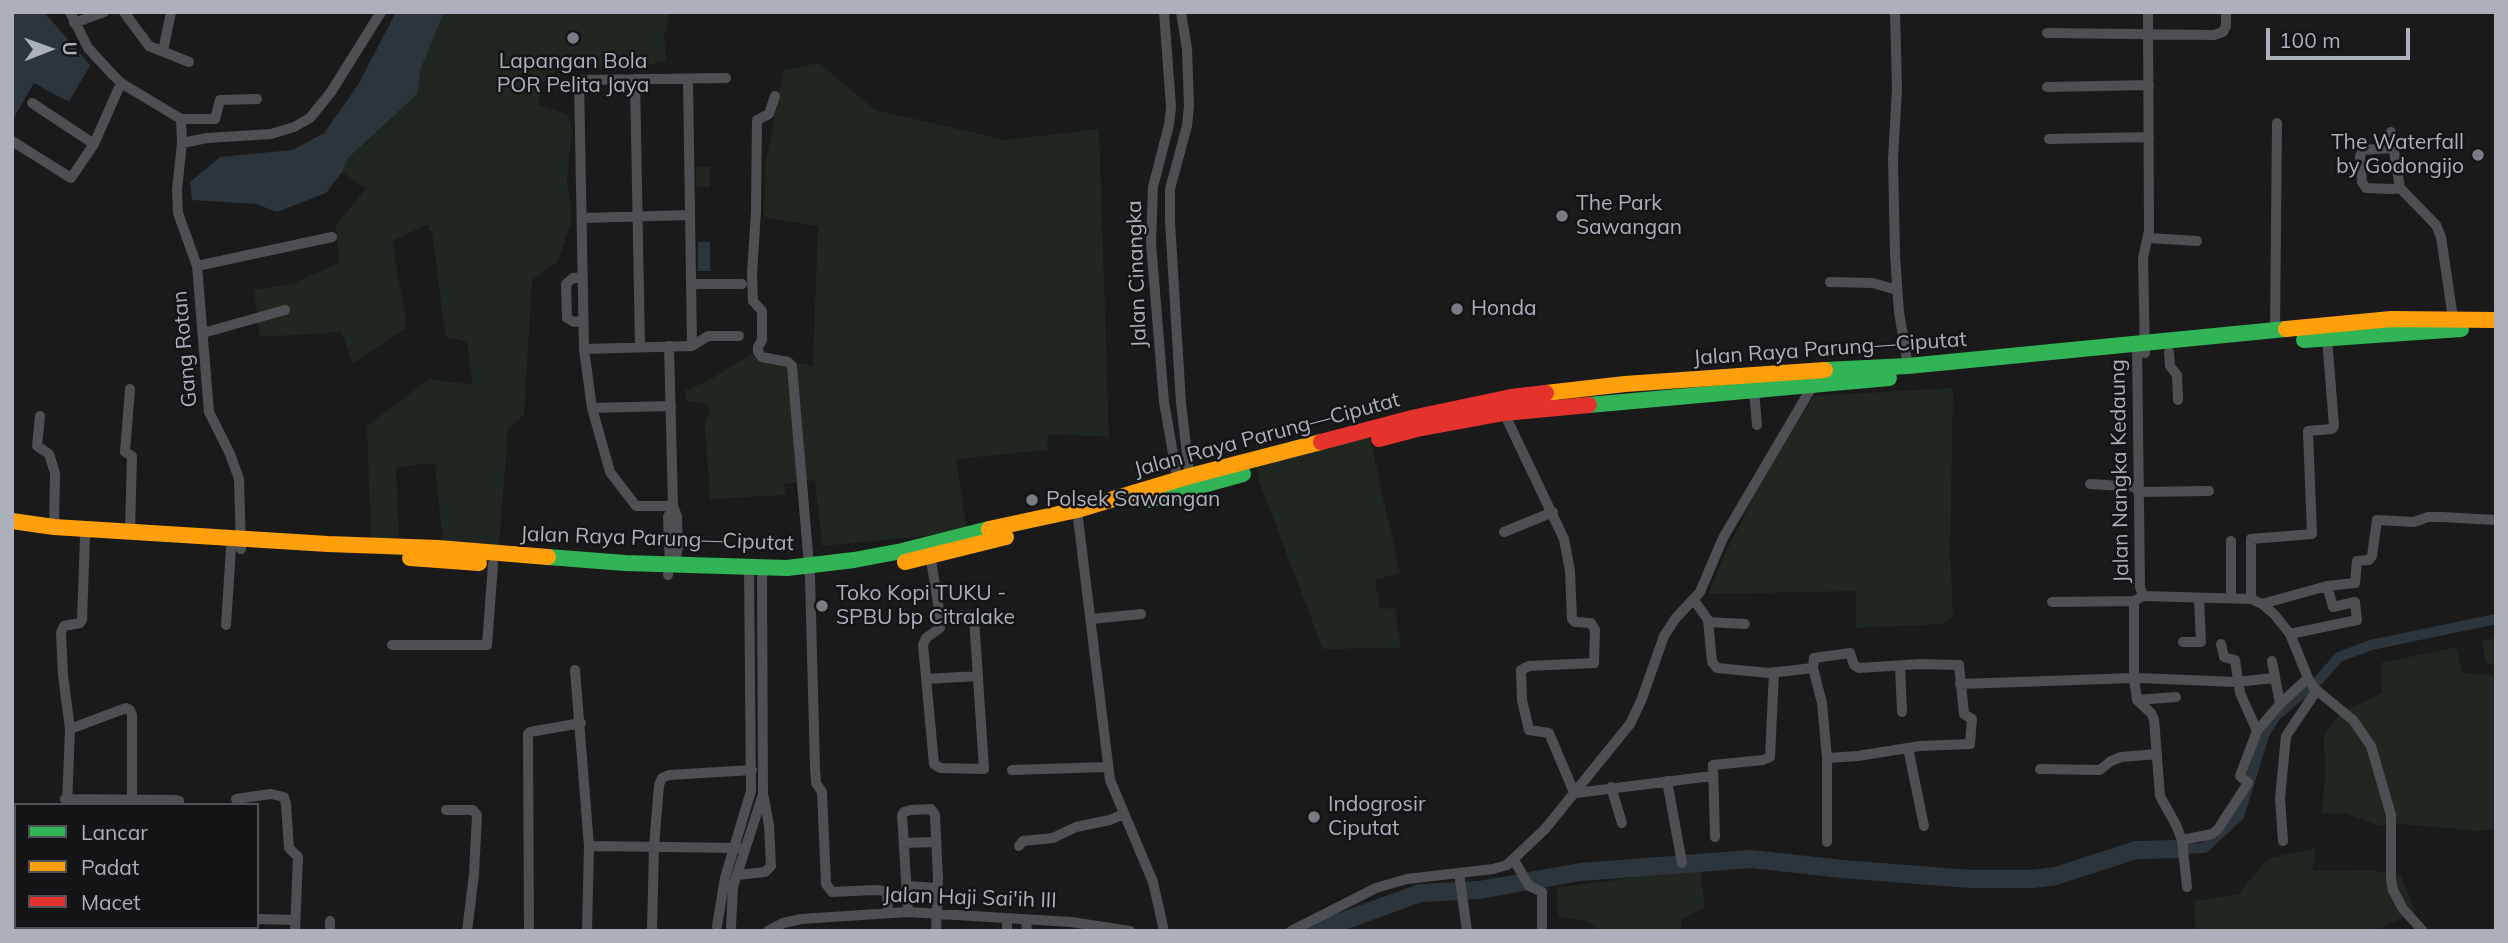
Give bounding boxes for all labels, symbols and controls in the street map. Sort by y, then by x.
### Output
north arrow [14,14,84,84]
scale bar [2270,14,2414,58]
text: 100 m [2279,27,2341,53]
marker: Lapangan Bola POR Pelita Jaya [565,30,581,46]
text: U [58,41,82,56]
place label: Lapangan Bola POR Pelita Jaya [497,49,649,99]
place label: The Waterfall by Godongijo [2331,130,2464,180]
marker: The Waterfall by Godongijo [2470,147,2486,163]
place label: The Park Sawangan [1576,191,1682,241]
street label: Jalan Cinangka [1122,200,1152,348]
marker: The Park Sawangan [1554,208,1570,224]
street label: Gang Rotan [167,290,203,408]
place label: Honda [1471,296,1537,322]
marker: Honda [1449,301,1465,317]
street label: Jalan Raya Parung—Ciputat [1692,327,1968,371]
street label: Jalan Nangka Kedaung [2105,359,2135,583]
street label: Jalan Raya Parung—Ciputat [1131,387,1403,483]
place label: Polsek Sawangan [1046,487,1220,513]
marker: Polsek Sawangan [1024,492,1040,508]
street label: Jalan Raya Parung—Ciputat [520,522,794,556]
place label: Toko Kopi TUKU - SPBU bp Citralake [836,581,1015,631]
marker: Toko Kopi TUKU - SPBU bp Citralake [814,598,830,614]
place label: Indogrosir Ciputat [1328,792,1426,842]
legend [14,803,259,929]
marker: Indogrosir Ciputat [1306,809,1322,825]
text: Lancar [81,819,148,845]
text: Padat [81,854,139,880]
street label: Jalan Haji Sai'ih III [883,882,1057,914]
text: Macet [81,889,141,915]

